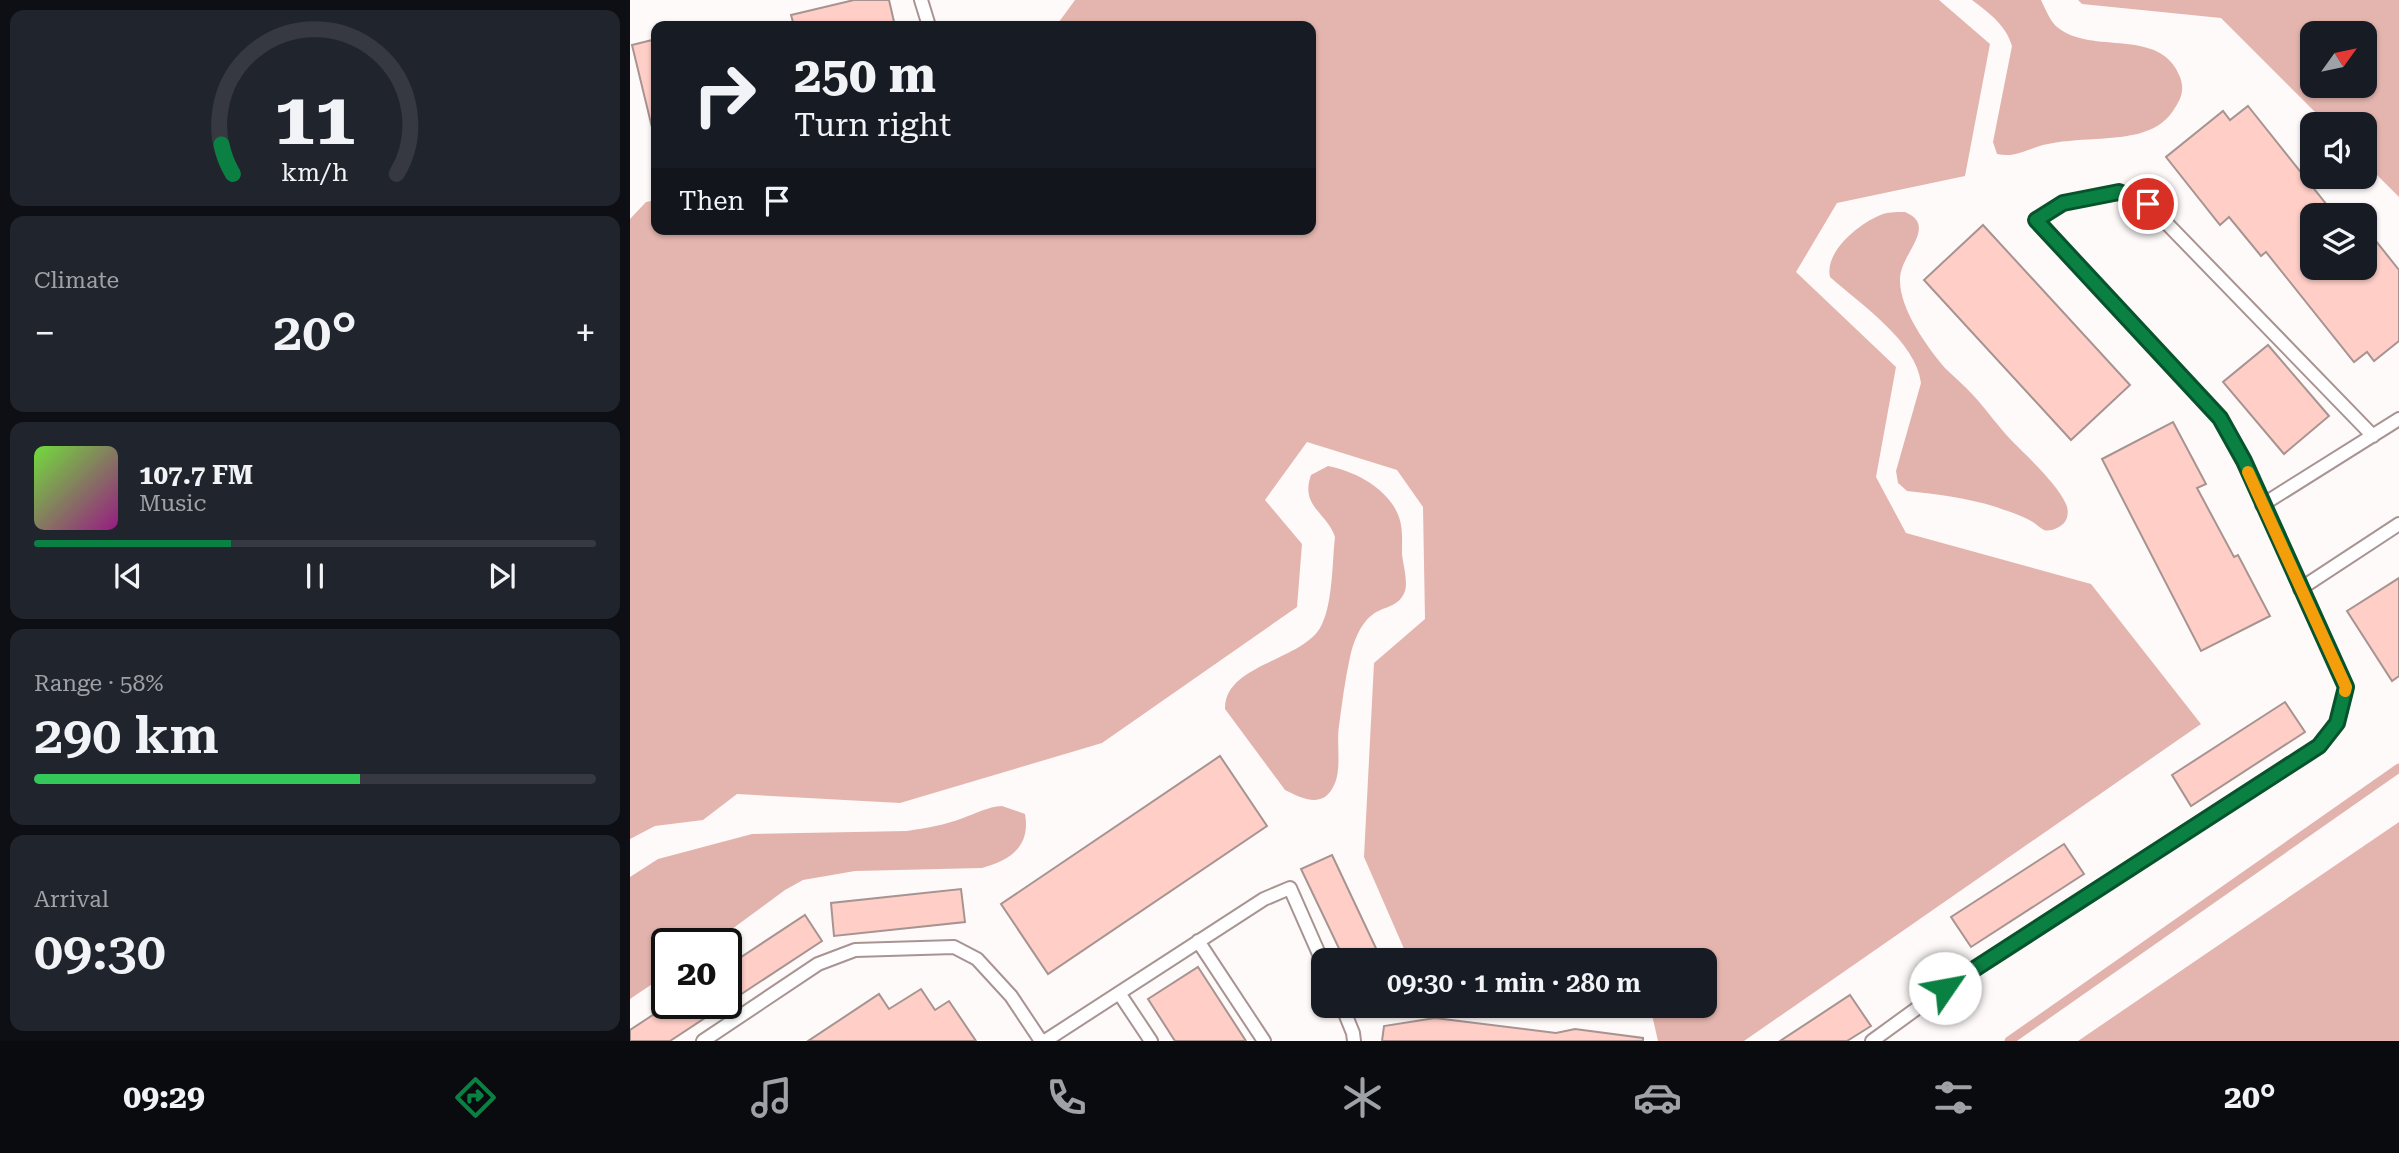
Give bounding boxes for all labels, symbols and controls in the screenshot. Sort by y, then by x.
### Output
north arrow [2300,21,2376,98]
map controls [2300,21,2377,280]
text: 250 m [794,47,936,104]
icon: right [679,49,770,140]
text: 11 [274,77,356,162]
text: Turn right [794,106,951,144]
button: sound [2300,112,2377,189]
text: km/h [282,158,348,187]
pin [2118,174,2178,234]
icon: arrive [758,182,796,220]
icon: arrive [2129,185,2167,223]
text: Then [679,186,744,216]
button: layers [2300,203,2377,280]
text: Climate [34,267,119,294]
text: 20° [273,302,357,363]
text: − [34,311,55,355]
text: + [575,311,596,355]
text: 107.7 FM [139,460,253,490]
text: Music [139,490,206,517]
icon: previous [109,557,147,595]
icon: pause [296,557,334,595]
icon: next [483,557,521,595]
text: Range · 58% [34,670,163,697]
text: 290 km [34,705,219,766]
text: Arrival [34,886,109,913]
text: 09:30 [34,921,166,982]
speed limit sign: 20 [651,928,742,1019]
position arrow [1908,951,1982,1025]
text: 09:30 · 1 min · 280 m [1387,968,1641,998]
icon: directions [451,1073,500,1122]
icon: music [747,1073,796,1122]
icon: phone [1042,1073,1091,1122]
icon: climate [1338,1073,1387,1122]
icon: car [1633,1073,1682,1122]
icon: filters [1929,1073,1978,1122]
text: 09:29 [123,1078,205,1116]
text: 20° [2224,1078,2276,1116]

